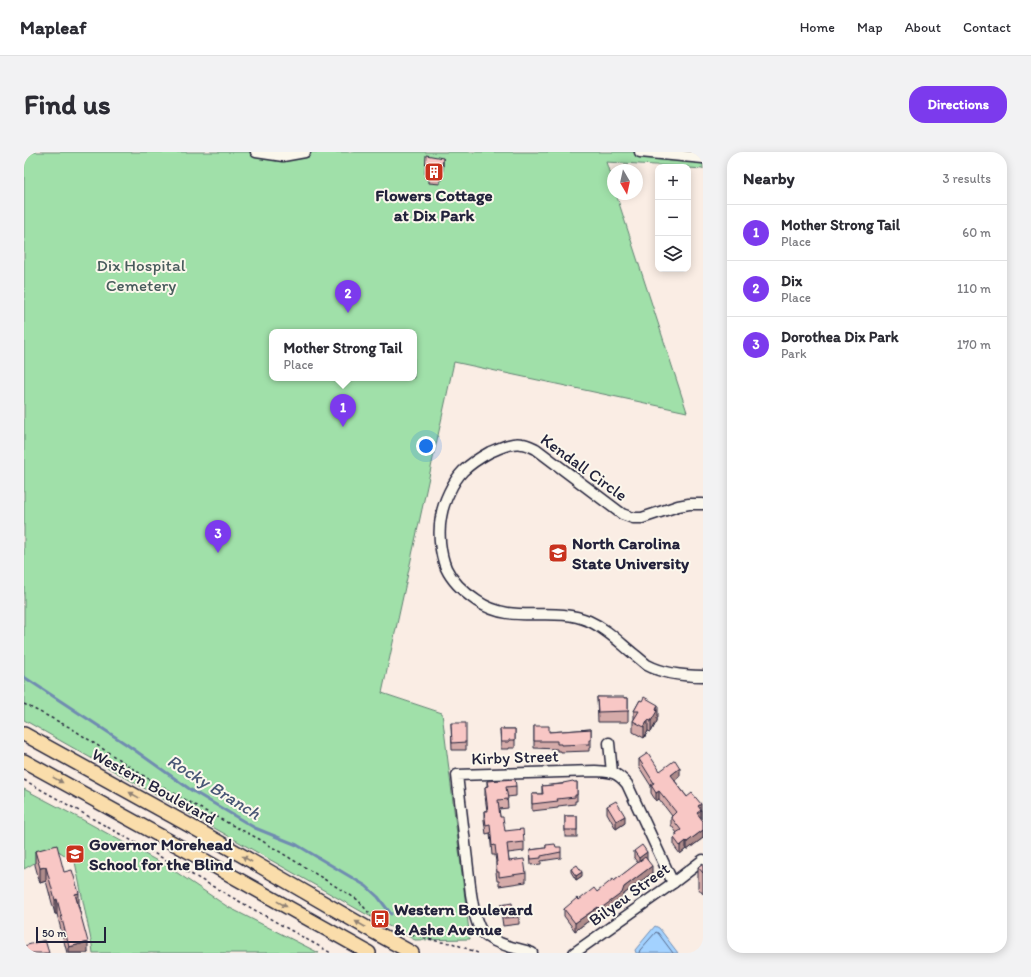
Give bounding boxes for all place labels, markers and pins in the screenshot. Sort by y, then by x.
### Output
building icon: Flowers Cottage at Dix Park [423,161,445,183]
place label: Flowers Cottage at Dix Park [375,185,493,225]
pin: 2 [335,280,361,313]
pin: 1 [330,394,356,427]
pin: 3 [205,520,231,553]
place label: North Carolina State University [572,533,690,574]
school or university icon: North Carolina State University [547,542,569,564]
place label: Governor Morehead School for the Blind [89,834,234,874]
school or university icon: Governor Morehead School for the Blind [64,843,86,865]
place label: Western Boulevard & Ashe Avenue [394,899,534,939]
bus stop icon: Western Boulevard & Ashe Avenue [369,908,391,930]

